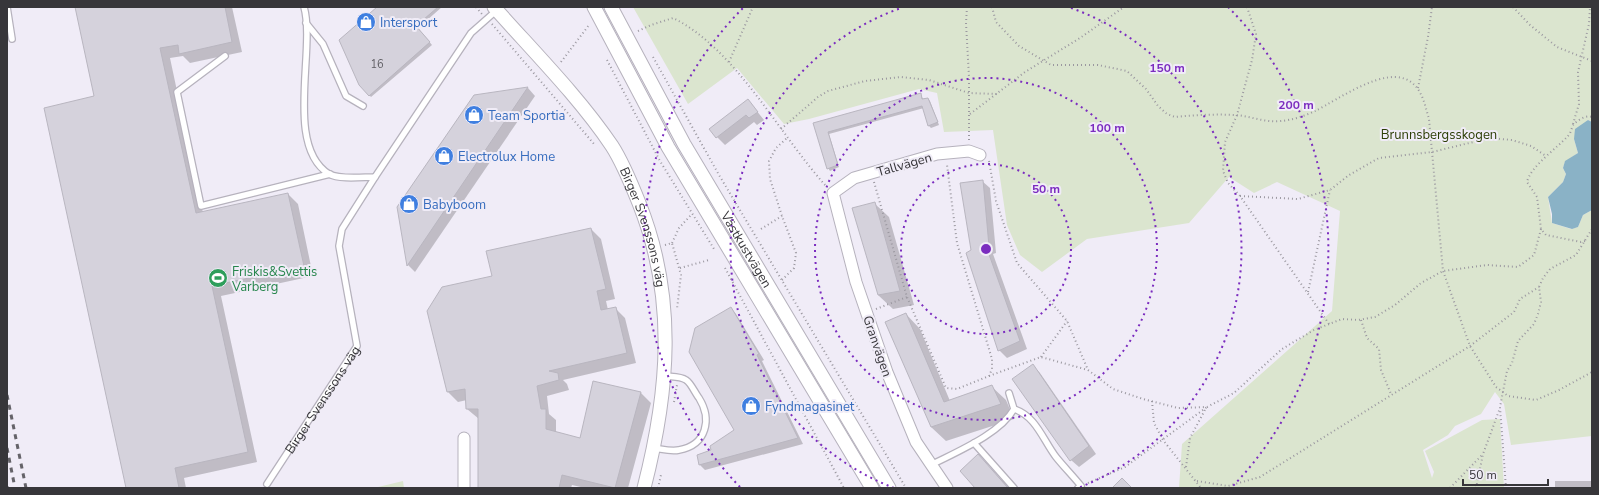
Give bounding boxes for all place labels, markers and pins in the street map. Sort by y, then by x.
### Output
shop icon: Intersport [355,11,377,33]
place label: Intersport [380,14,438,32]
shop icon: Team Sportia [463,104,485,126]
place label: Team Sportia [488,107,565,125]
shop icon: Electrolux Home [433,145,455,167]
place label: Electrolux Home [458,148,555,166]
shop icon: Babyboom [398,193,420,215]
place label: Babyboom [423,196,486,214]
centre of rings [979,242,993,256]
place label: Friskis&Svettis Varberg [231,263,317,296]
sports icon: Friskis&Svettis Varberg [207,267,229,289]
shop icon: Fyndmagasinet [740,395,762,417]
place label: Fyndmagasinet [765,398,855,416]

